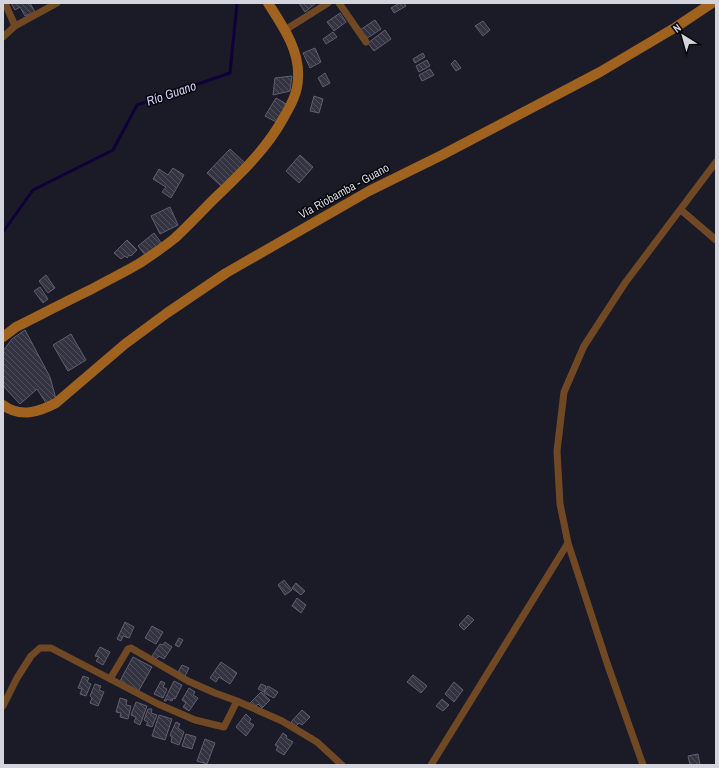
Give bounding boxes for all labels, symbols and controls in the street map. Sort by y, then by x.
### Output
north arrow [663,16,703,56]
text: N [670,20,684,36]
water label: Río Guano [144,77,198,110]
street label: Vía Riobamba - Guano [296,160,392,222]

